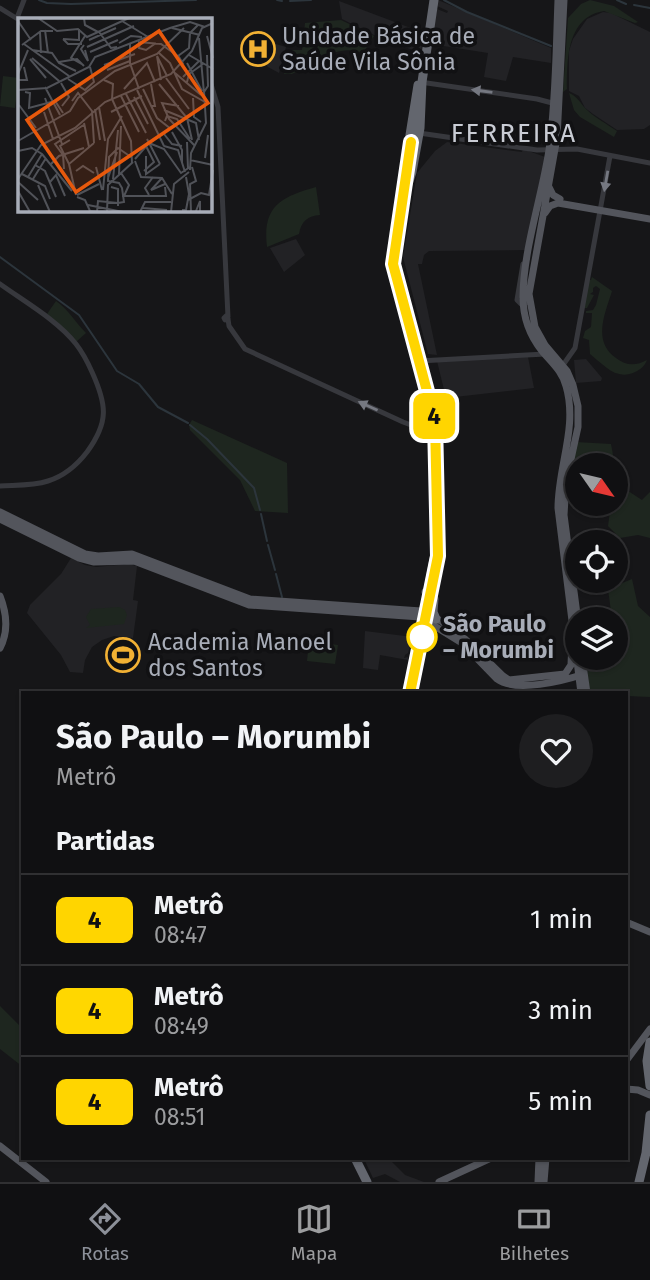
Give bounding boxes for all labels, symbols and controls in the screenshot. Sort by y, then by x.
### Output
inset map [18,18,212,212]
place label: Unidade Básica de Saúde Vila Sônia [282,22,475,76]
hospital icon: Unidade Básica de Saúde Vila Sônia [239,30,277,68]
one-way arrow [471,85,493,96]
district label: FERREIRA [451,118,577,149]
one-way arrow [600,170,611,192]
line badge: 4 [411,393,457,439]
one-way arrow [358,400,379,411]
text: 4 [427,402,441,430]
north arrow [565,453,628,516]
map controls [565,453,628,670]
button: locate [565,530,628,593]
button: layers [565,607,628,670]
place label: São Paulo – Morumbi [443,610,554,664]
marker: São Paulo – Morumbi [407,622,437,652]
place label: Academia Manoel dos Santos [148,628,332,682]
sports icon: Academia Manoel dos Santos [104,636,142,674]
button: heart [519,714,593,788]
text: São Paulo – Morumbi [56,717,371,757]
text: Metrô [56,763,116,791]
text: Partidas [56,826,154,857]
text: Metrô [154,890,224,921]
text: 1 min [530,904,593,935]
text: 4 [88,906,101,934]
text: 08:47 [154,921,207,949]
text: Metrô [154,981,224,1012]
text: 3 min [528,995,593,1026]
text: 4 [88,997,101,1025]
text: 08:49 [154,1012,209,1040]
text: Metrô [154,1072,224,1103]
text: 5 min [528,1086,593,1117]
text: 4 [88,1088,101,1116]
text: 08:51 [154,1103,205,1131]
tab: Rotas [81,1200,129,1265]
tab: Mapa [291,1200,337,1265]
tab: Bilhetes [499,1200,569,1265]

